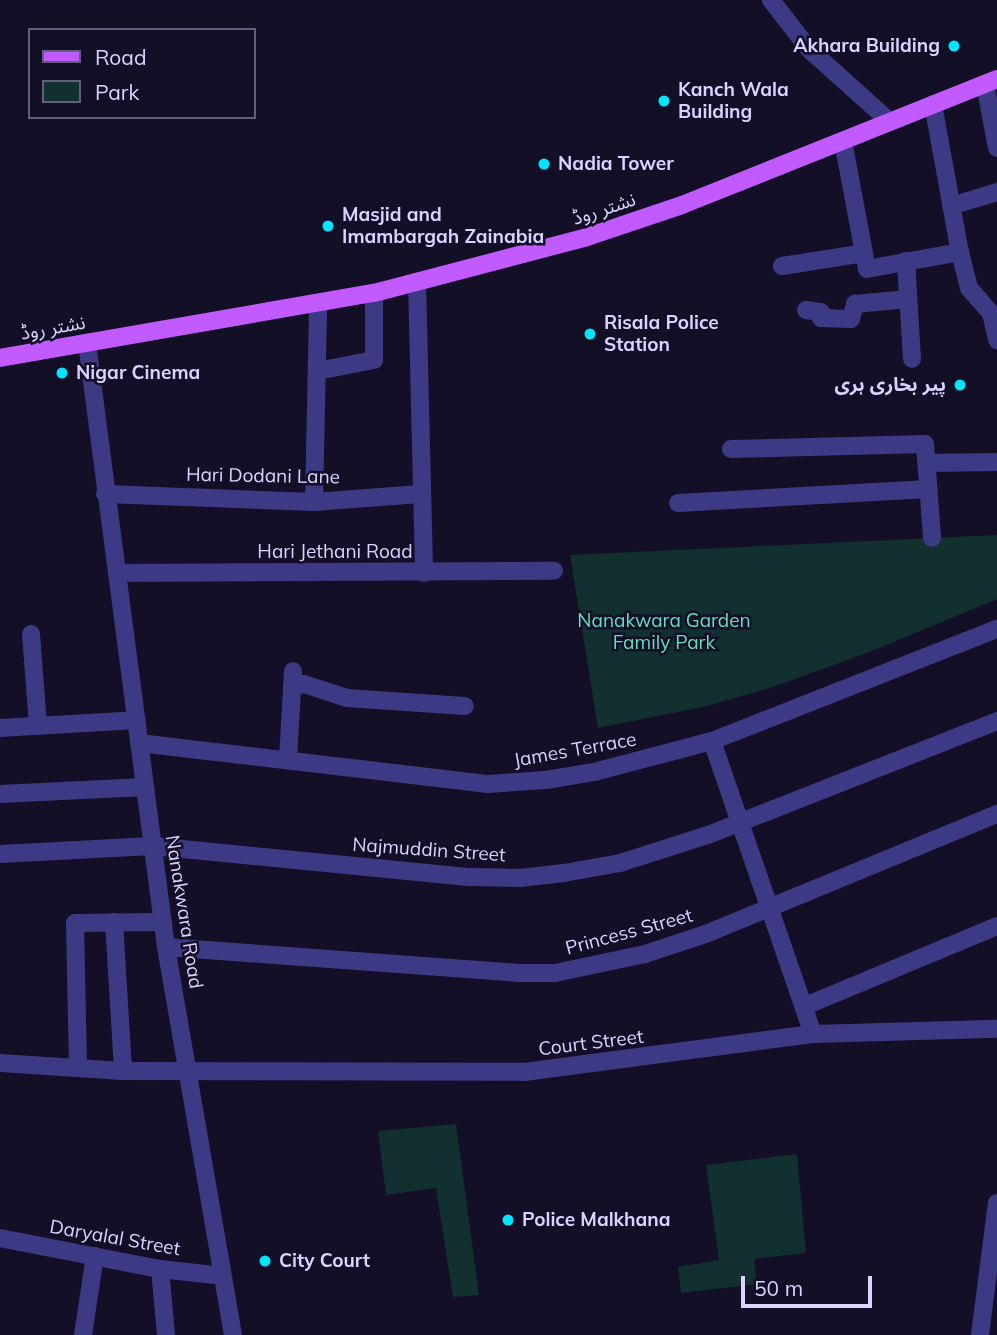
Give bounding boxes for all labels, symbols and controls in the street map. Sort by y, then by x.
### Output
legend [28,28,256,119]
place label: Akhara Building [793,35,940,57]
marker: Akhara Building [946,38,962,54]
text: Road [95,44,146,70]
text: Park [95,79,139,105]
place label: Kanch Wala Building [678,79,789,123]
marker: Kanch Wala Building [656,93,672,109]
place label: Nadia Tower [558,153,674,175]
marker: Nadia Tower [536,156,552,172]
street label: نشتر روڈ [569,188,639,230]
place label: Masjid and Imambargah Zainabia [342,204,544,248]
marker: Masjid and Imambargah Zainabia [320,218,336,234]
street label: نشتر روڈ [19,311,87,345]
place label: Risala Police Station [604,312,719,356]
marker: Risala Police Station [582,326,598,342]
place label: Nigar Cinema [76,362,200,384]
marker: Nigar Cinema [54,365,70,381]
place label: پیر بخاری ہری [834,374,946,396]
marker: پیر بخاری ہری [952,377,968,393]
street label: Hari Dodani Lane [186,463,340,489]
street label: Hari Jethani Road [257,541,413,563]
park label: Nanakwara Garden Family Park [577,610,751,654]
street label: James Terrace [512,728,638,772]
street label: Najmuddin Street [352,833,506,867]
street label: Nanakwara Road [161,834,207,990]
street label: Princess Street [563,904,695,960]
street label: Court Street [537,1025,645,1061]
place label: Police Malkhana [522,1209,671,1231]
marker: Police Malkhana [500,1212,516,1228]
street label: Daryalal Street [48,1215,182,1261]
place label: City Court [279,1250,370,1272]
marker: City Court [257,1253,273,1269]
scale bar [745,1262,876,1306]
text: 50 m [754,1275,803,1301]

